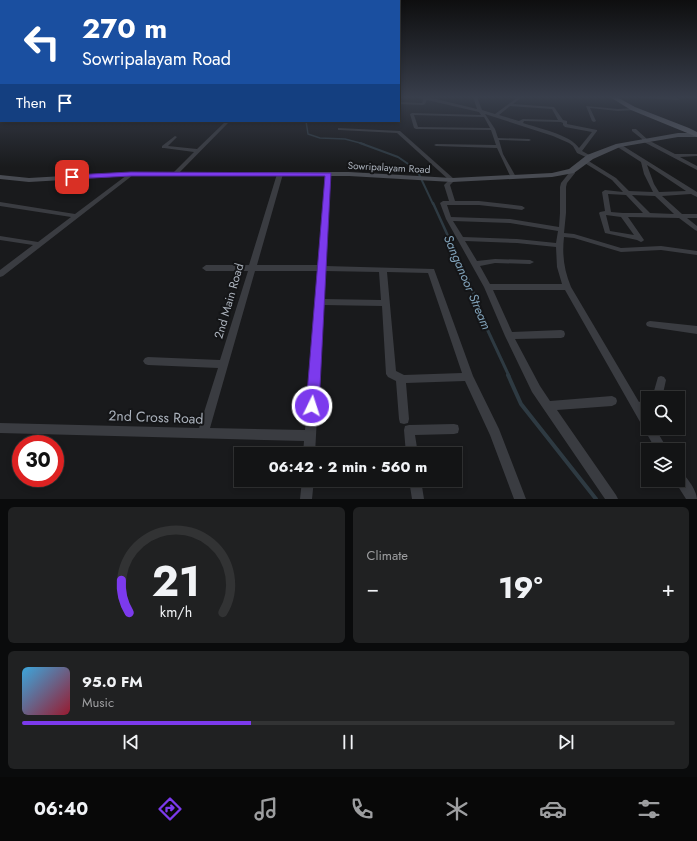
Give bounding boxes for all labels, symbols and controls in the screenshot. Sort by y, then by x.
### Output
text: 270 m [82,8,167,49]
icon: left [16,16,68,68]
text: Sowripalayam Road [82,46,231,72]
text: Then [16,92,46,114]
icon: arrive [54,92,76,114]
street label: Sowripalayam Road [347,158,431,177]
pin [55,160,89,194]
icon: arrive [61,166,83,188]
water label: Sanganoor Stream [439,232,496,333]
street label: 2nd Main Road [210,261,248,341]
position arrow [291,385,333,427]
map controls [641,391,685,487]
button: search [641,391,685,435]
street label: 2nd Cross Road [108,405,204,429]
speed limit sign: 30 [12,435,64,487]
button: layers [641,443,685,487]
text: 06:42 · 2 min · 560 m [269,456,427,478]
text: Climate [367,546,408,565]
text: 21 [152,551,200,612]
text: 19° [498,566,543,609]
text: − [367,572,379,604]
text: + [661,572,675,604]
text: km/h [160,602,192,622]
text: 95.0 FM [82,671,143,693]
text: Music [82,693,114,712]
icon: previous [120,731,142,753]
icon: pause [337,731,359,753]
icon: next [555,731,577,753]
icon: directions [156,795,184,823]
icon: music [252,795,280,823]
icon: phone [348,795,376,823]
icon: climate [443,795,471,823]
icon: car [539,795,567,823]
icon: filters [635,795,663,823]
text: 06:40 [34,796,88,822]

